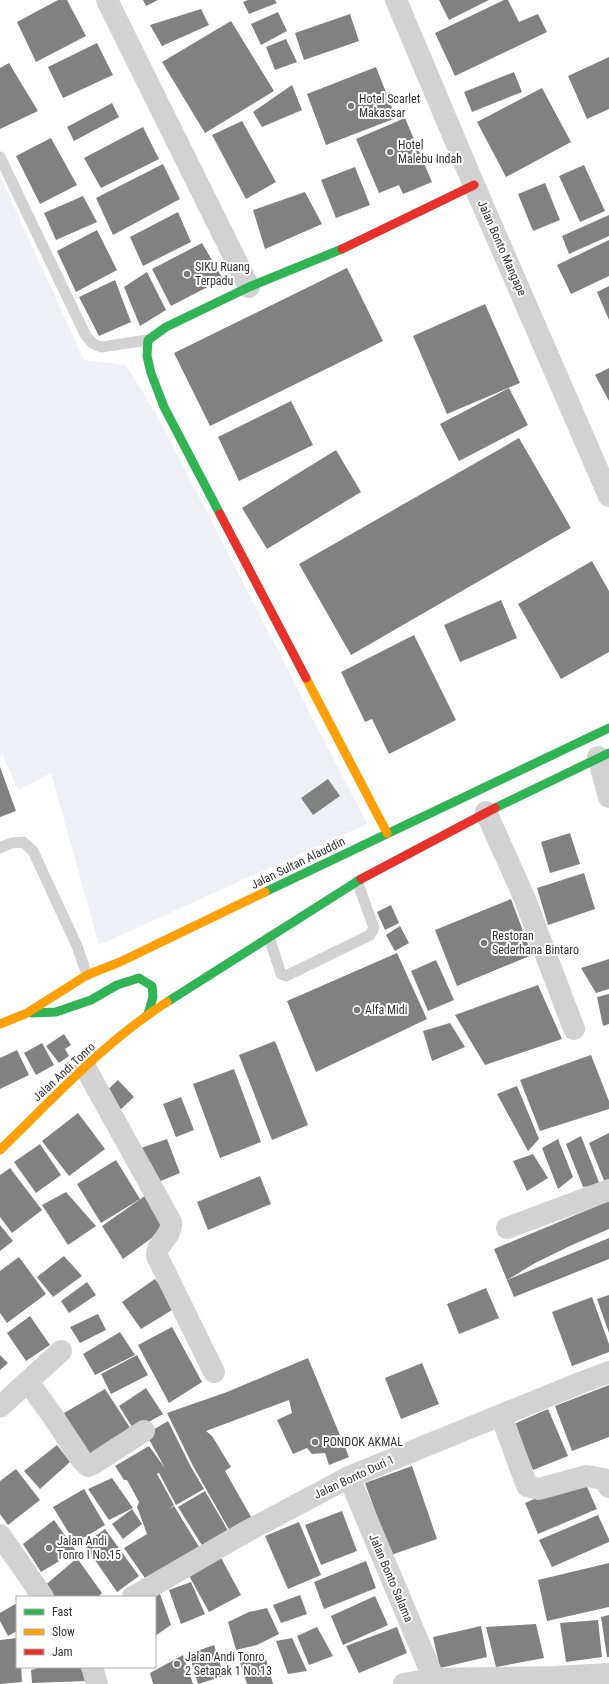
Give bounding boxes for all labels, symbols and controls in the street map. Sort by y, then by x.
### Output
place label: Hotel Scarlet Makassar [359,92,421,120]
marker: Hotel Scarlet Makassar [346,101,356,111]
place label: Hotel Malebu Indah [398,138,462,166]
marker: Hotel Malebu Indah [385,147,395,157]
street label: Jalan Bonto Mangape [475,198,530,298]
place label: SIKU Ruang Terpadu [195,260,250,288]
marker: SIKU Ruang Terpadu [182,269,192,279]
street label: Jalan Sultan Alauddin [249,834,347,892]
place label: Restoran Sederhana Bintaro [492,929,579,957]
marker: Restoran Sederhana Bintaro [479,938,489,948]
place label: Alfa Midi [365,1003,408,1017]
marker: Alfa Midi [352,1005,362,1015]
street label: Jalan Andi Tonro [30,1040,98,1104]
place label: PONDOK AKMAL [323,1435,403,1449]
marker: PONDOK AKMAL [310,1437,320,1447]
street label: Jalan Bonto Duri 1 [312,1452,396,1502]
street label: Jalan Bonto Salama [366,1532,416,1624]
place label: Jalan Andi Tonro I No.15 [57,1534,121,1562]
marker: Jalan Andi Tonro I No.15 [44,1543,54,1553]
legend [16,1596,156,1668]
text: Fast [52,1605,73,1619]
text: Slow [52,1625,75,1639]
text: Jam [52,1645,73,1659]
place label: Jalan Andi Tonro 2 Setapak 1 No.13 [185,1650,272,1678]
marker: Jalan Andi Tonro 2 Setapak 1 No.13 [172,1659,182,1669]

